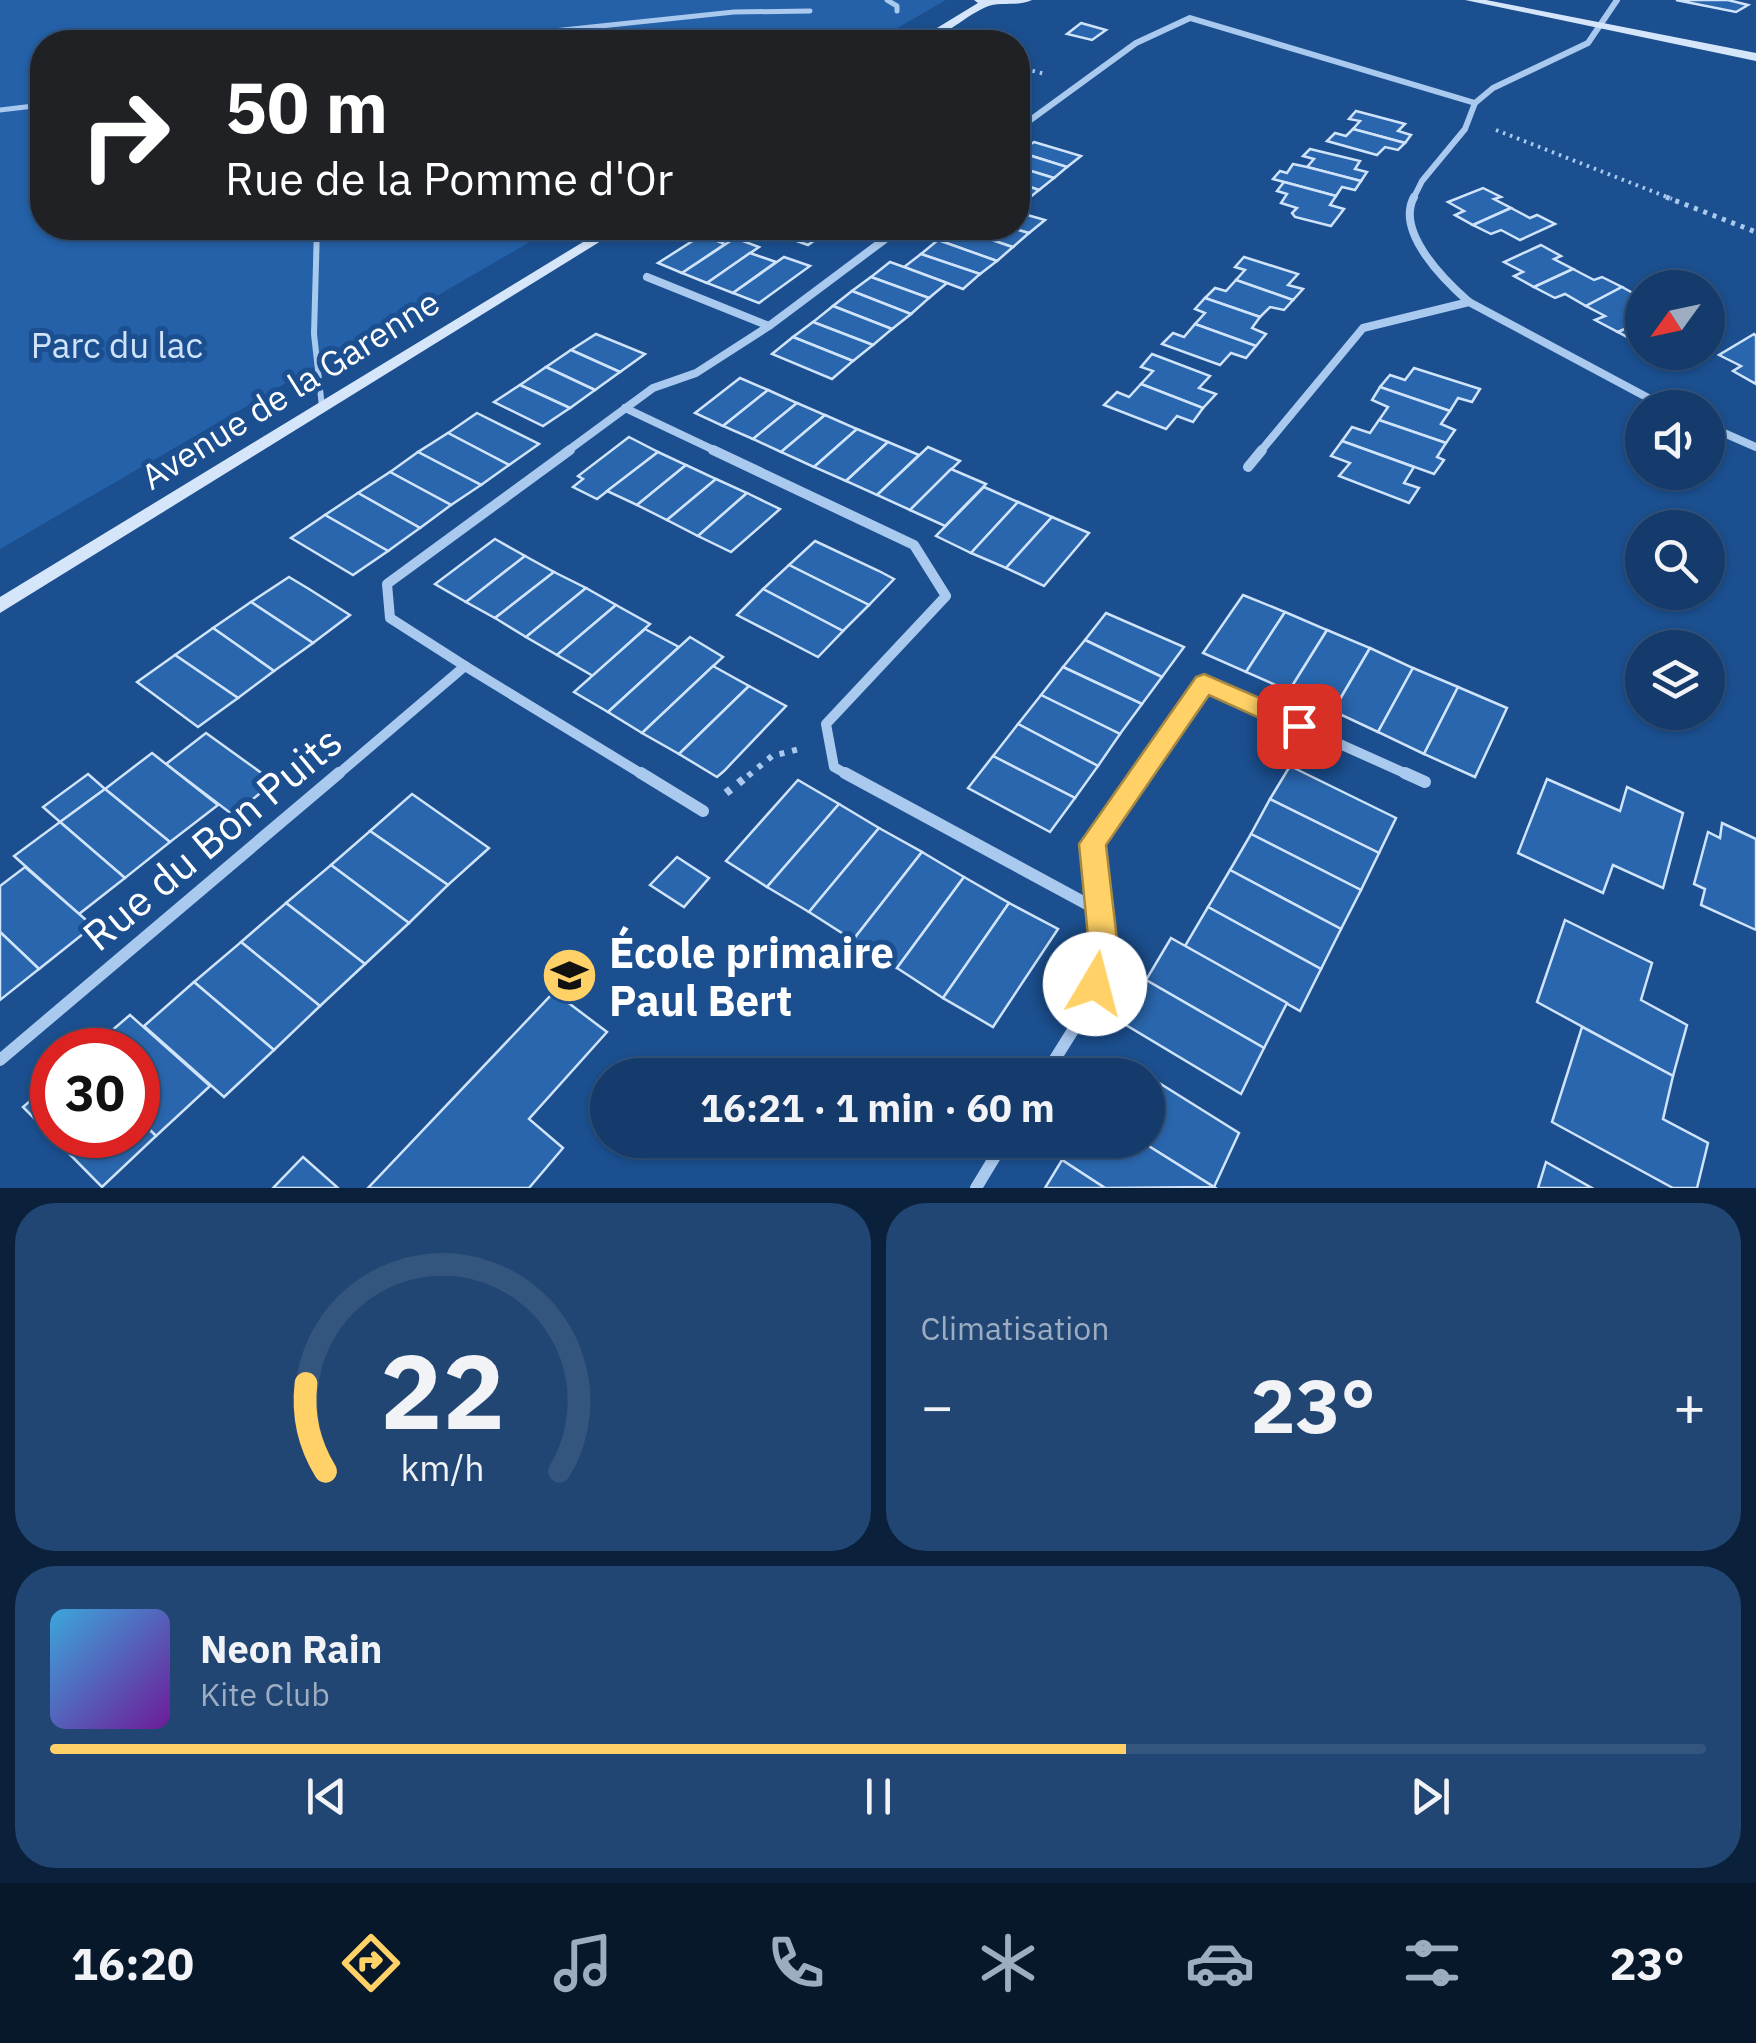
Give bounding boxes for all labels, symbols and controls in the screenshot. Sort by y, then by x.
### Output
text: 50 m [225,61,388,152]
icon: right [60,70,190,200]
text: Rue de la Pomme d'Or [225,149,673,207]
north arrow [1625,270,1725,370]
map controls [1625,270,1725,730]
street label: Avenue de la Garenne [132,279,448,499]
park label: Parc du lac [31,322,203,368]
button: sound [1625,390,1725,490]
button: search [1625,510,1725,610]
button: layers [1625,630,1725,730]
pin [1257,684,1342,769]
icon: arrive [1272,699,1327,754]
street label: Rue du Bon Puits [71,714,353,962]
place label: École primaire Paul Bert [609,925,894,1028]
position arrow [1043,932,1147,1036]
school or university icon: École primaire Paul Bert [540,946,600,1006]
speed limit sign: 30 [30,1028,160,1158]
text: 16:21 · 1 min · 60 m [700,1083,1055,1132]
text: Climatisation [921,1307,1109,1349]
text: 22 [380,1322,505,1458]
text: 23° [1251,1356,1376,1454]
text: − [921,1370,954,1441]
text: + [1673,1370,1706,1441]
text: km/h [401,1444,485,1491]
text: Neon Rain [200,1624,382,1673]
text: Kite Club [200,1673,330,1715]
icon: previous [299,1769,354,1824]
icon: pause [851,1769,906,1824]
icon: next [1403,1769,1458,1824]
icon: directions [336,1928,406,1998]
icon: music [548,1928,618,1998]
icon: phone [761,1928,831,1998]
icon: climate [973,1928,1043,1998]
icon: car [1185,1928,1255,1998]
icon: filters [1397,1928,1467,1998]
text: 16:20 [71,1934,194,1992]
text: 23° [1610,1934,1685,1992]

